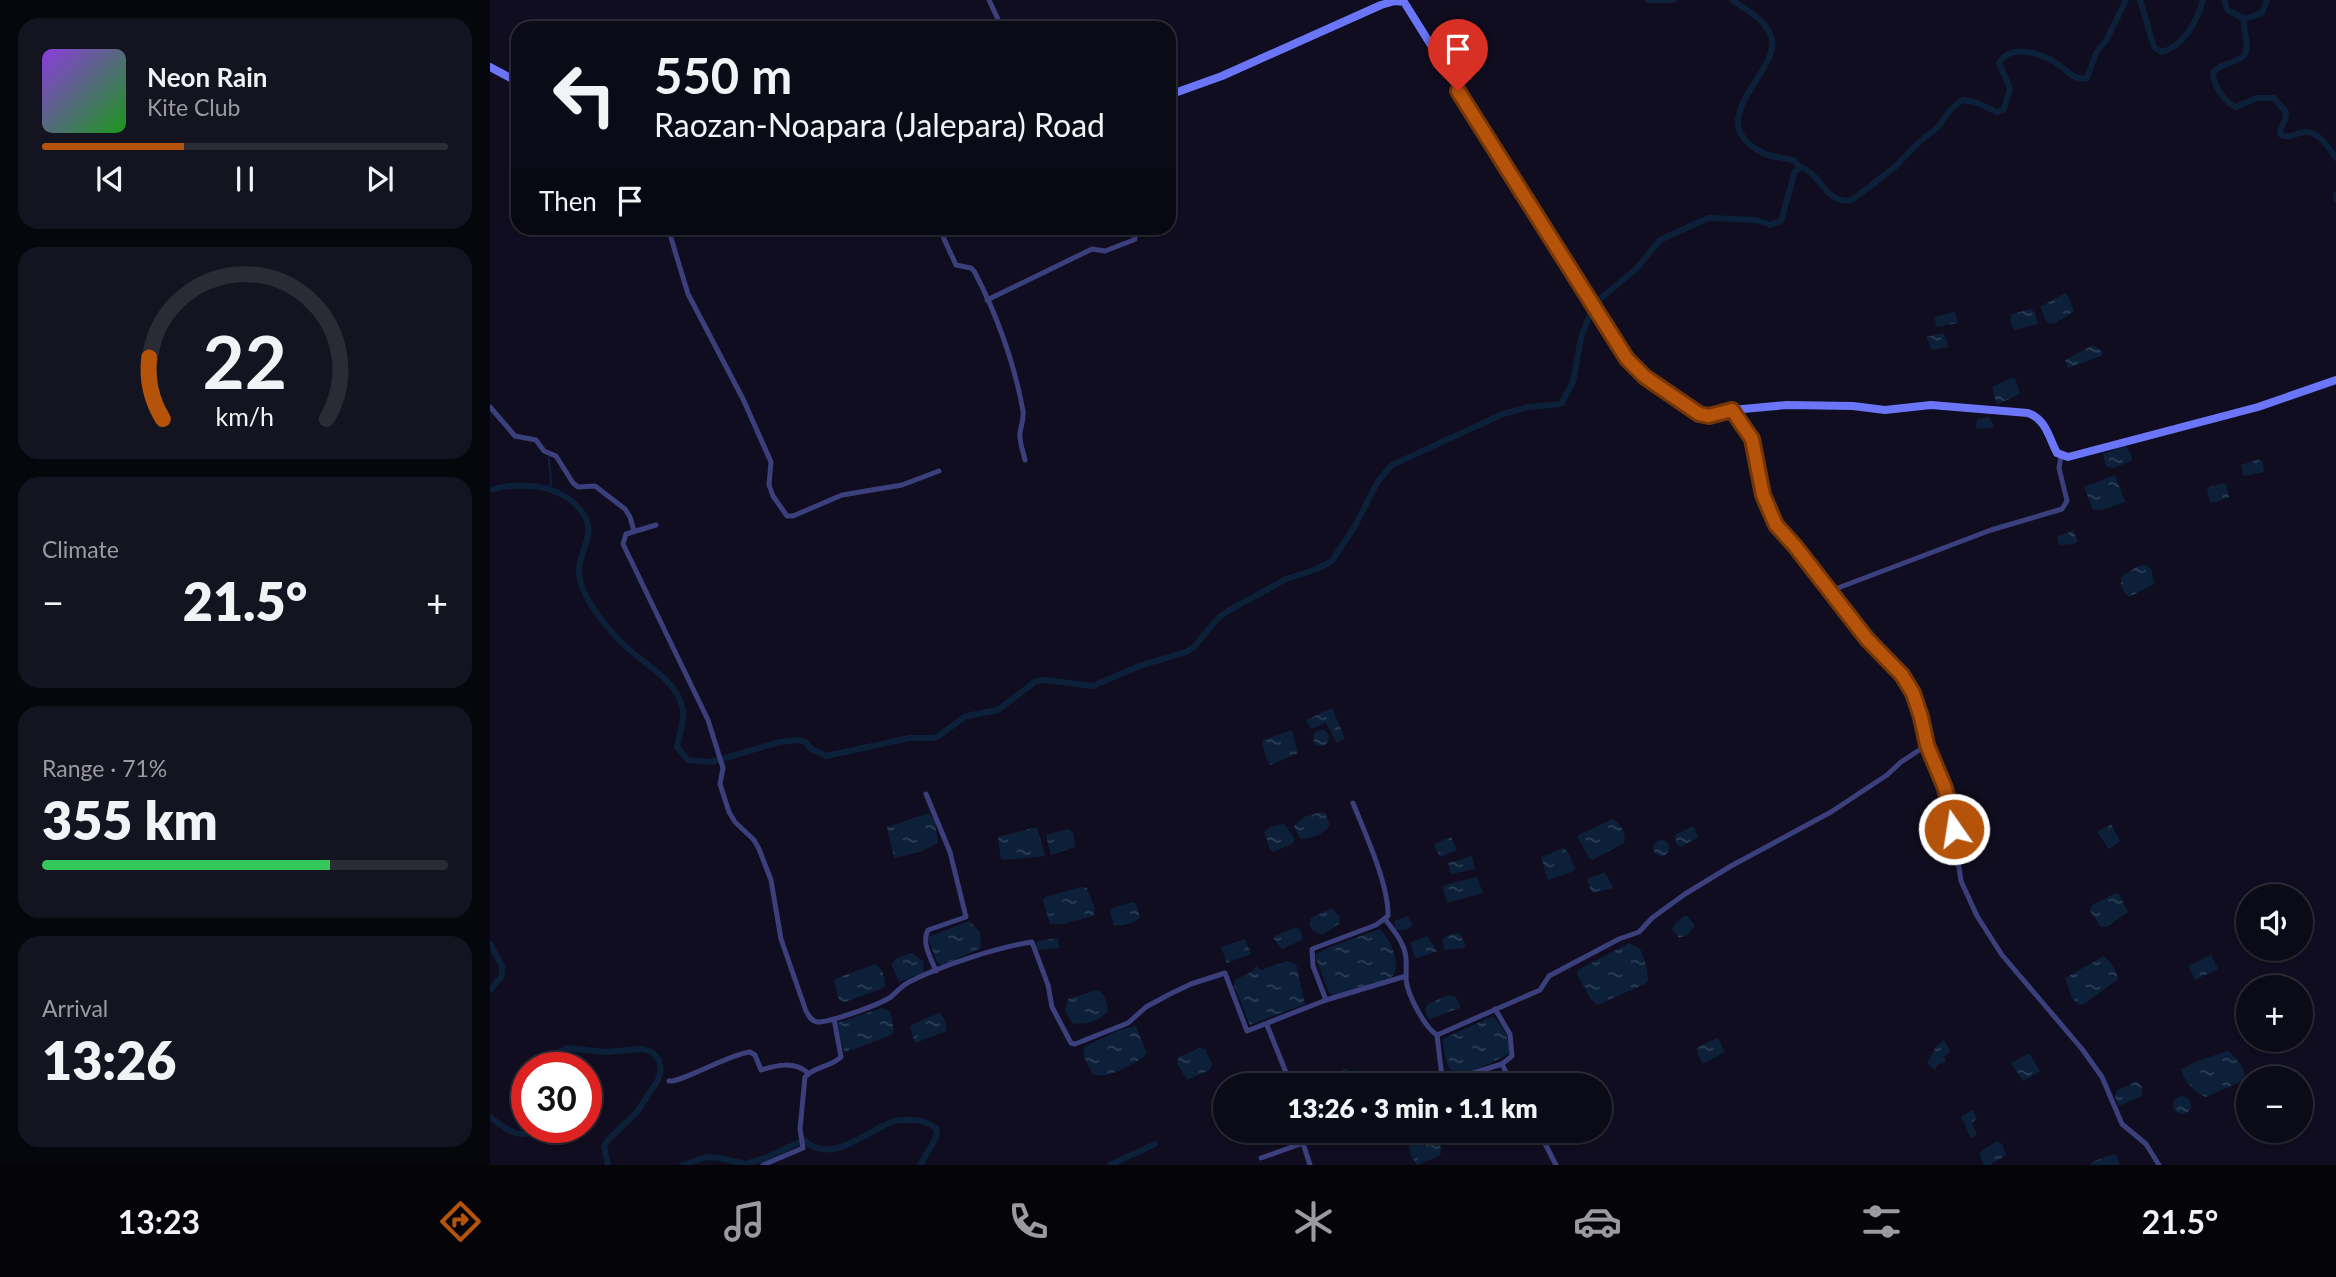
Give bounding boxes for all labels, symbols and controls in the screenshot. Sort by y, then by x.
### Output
pin [1428,19,1488,91]
icon: arrive [1439,30,1477,68]
text: 550 m [654,46,792,104]
icon: left [539,49,630,140]
text: Neon Rain [147,61,267,93]
text: Kite Club [147,93,240,121]
text: Raozan-Noapara (Jalepara) Road [654,105,1105,144]
icon: previous [91,160,129,198]
icon: pause [226,160,264,198]
icon: next [361,160,399,198]
icon: arrive [611,182,649,220]
text: Then [539,185,597,217]
text: 22 [203,318,287,406]
text: km/h [216,401,274,431]
text: Climate [42,535,119,563]
text: 21.5° [183,570,307,632]
text: − [42,579,64,625]
text: + [426,579,448,625]
text: Range · 71% [42,754,167,782]
text: 355 km [42,789,218,851]
position arrow [1917,792,1991,866]
map controls [2236,884,2313,1143]
button: sound [2236,884,2313,961]
button: + [2236,975,2313,1052]
text: Arrival [42,994,108,1022]
text: 13:26 [42,1029,176,1091]
speed limit sign: 30 [511,1052,602,1143]
button: − [2236,1066,2313,1143]
text: 13:26 · 3 min · 1.1 km [1287,1092,1538,1124]
icon: directions [436,1197,485,1246]
icon: music [720,1197,769,1246]
icon: phone [1004,1197,1053,1246]
icon: climate [1289,1197,1338,1246]
icon: car [1573,1197,1622,1246]
icon: filters [1857,1197,1906,1246]
text: 13:23 [118,1202,200,1241]
text: 21.5° [2142,1202,2218,1241]

